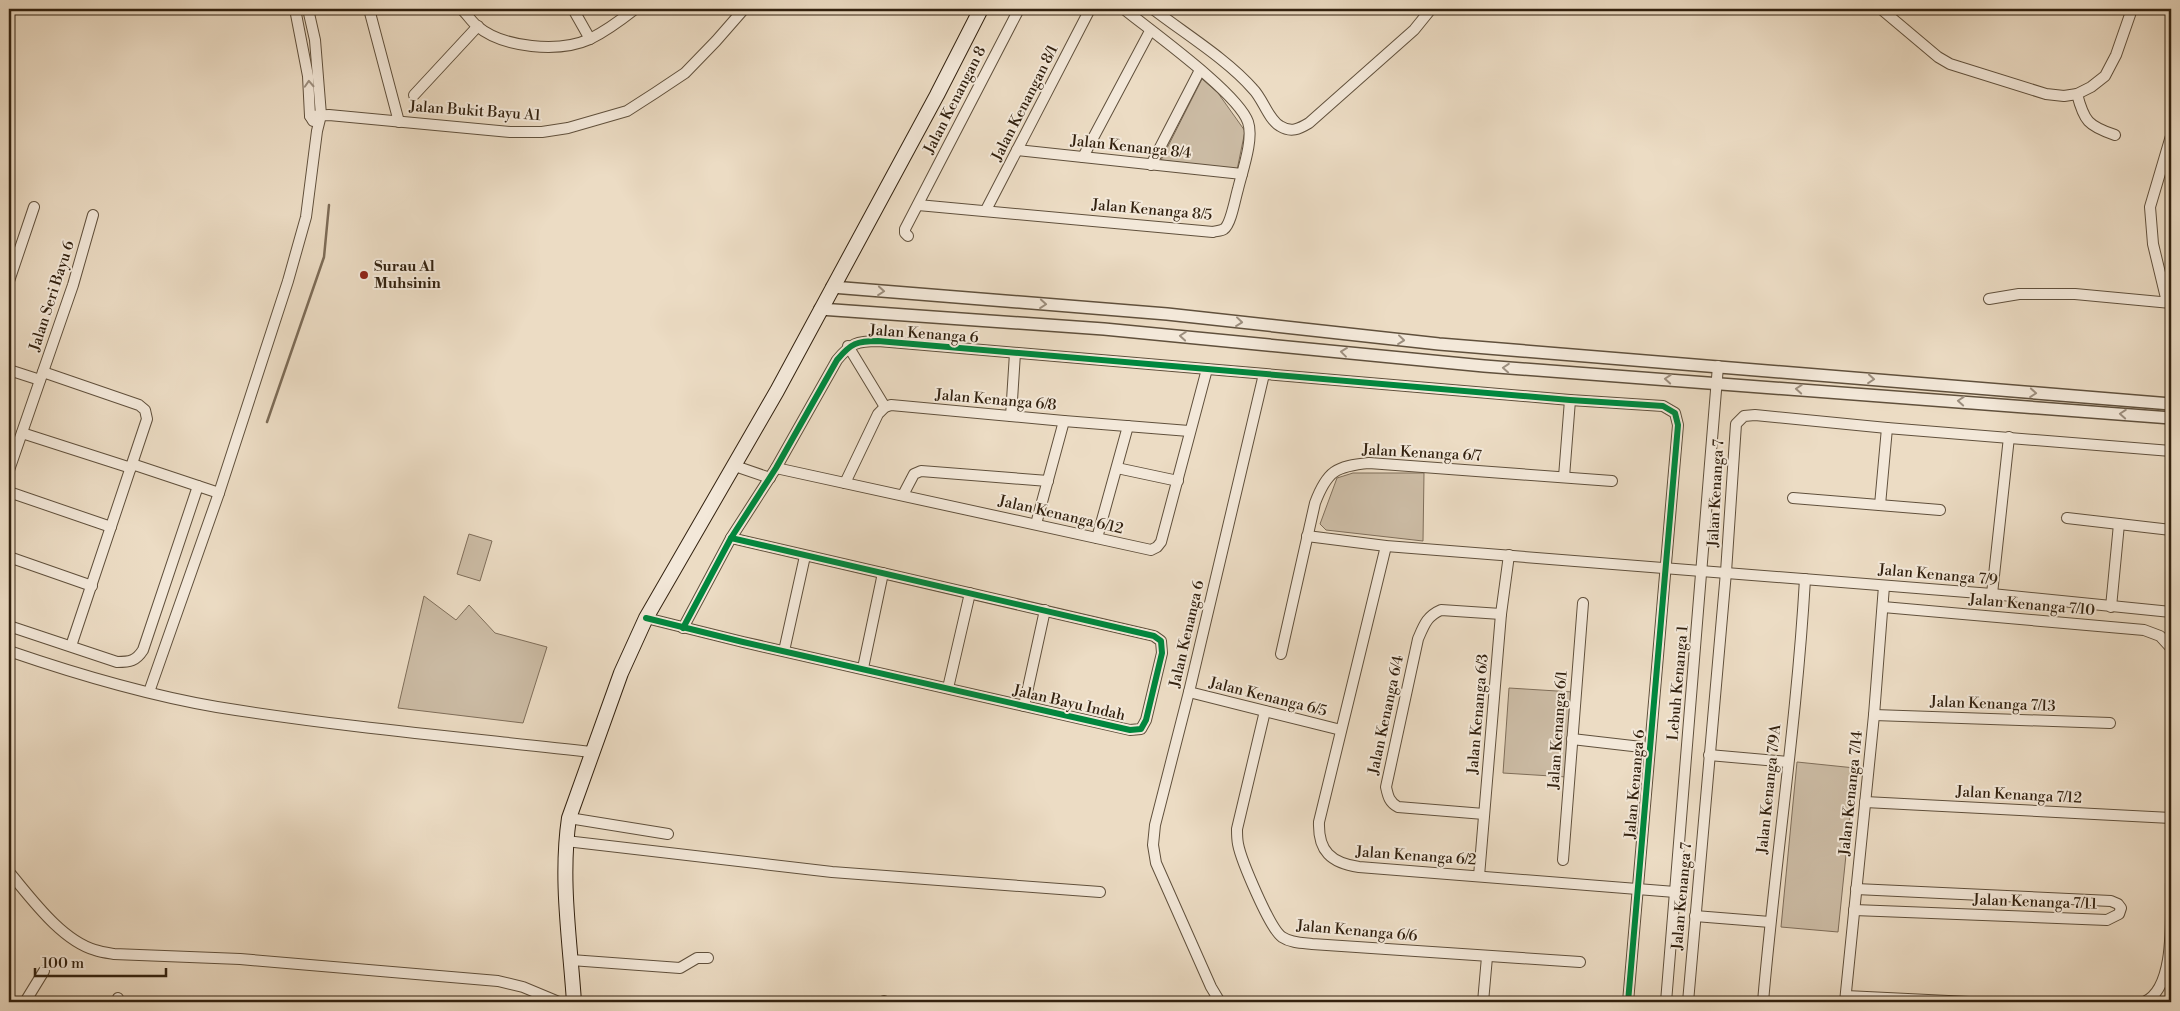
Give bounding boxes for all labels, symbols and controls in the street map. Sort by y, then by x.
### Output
street label: Jalan Kenangan 8/1 [987,41,1063,165]
street label: Jalan Kenangan 8 [919,43,990,158]
one-way arrow [303,80,314,88]
street label: Jalan Bukit Bayu A1 [408,97,542,125]
street label: Jalan Kenanga 8/4 [1069,131,1192,163]
street label: Jalan Kenanga 8/5 [1090,195,1213,225]
street label: Jalan Seri Bayu 6 [25,238,79,355]
place label: Surau Al Muhsinin [374,257,442,293]
marker: Surau Al Muhsinin [358,269,370,281]
one-way arrow [877,285,885,296]
one-way arrow [1039,298,1047,309]
one-way arrow [1236,316,1244,327]
street label: Jalan Kenanga 6 [868,321,979,347]
one-way arrow [1178,331,1186,342]
one-way arrow [1397,334,1405,345]
one-way arrow [1340,347,1348,358]
one-way arrow [1502,363,1510,374]
one-way arrow [1664,374,1672,385]
one-way arrow [1868,374,1876,385]
one-way arrow [1794,384,1802,395]
street label: Jalan Kenanga 6/8 [934,385,1057,415]
one-way arrow [2030,387,2038,398]
one-way arrow [1956,396,1964,407]
one-way arrow [2118,408,2126,419]
street label: Jalan Kenanga 7 [1704,438,1728,548]
street label: Jalan Kenanga 6/7 [1361,440,1483,466]
street label: Jalan Kenanga 6/12 [996,491,1125,539]
street label: Jalan Kenanga 7/9 [1876,560,1999,590]
street label: Jalan Kenanga 6 [1165,579,1209,690]
street label: Jalan Kenanga 7/10 [1967,590,2096,620]
street label: Lebuh Kenanga 1 [1664,624,1693,741]
street label: Jalan Kenanga 6/3 [1463,653,1493,776]
street label: Jalan Kenanga 6/4 [1364,654,1408,777]
street label: Jalan Kenanga 6/1 [1544,670,1572,791]
street label: Jalan Kenanga 6/5 [1206,673,1329,721]
street label: Jalan Bayu Indah [1010,681,1127,725]
street label: Jalan Kenanga 7/13 [1929,692,2056,716]
street label: Jalan Kenanga 7/9A [1753,723,1785,856]
street label: Jalan Kenanga 6 [1621,729,1649,840]
street label: Jalan Kenanga 7/14 [1835,729,1867,857]
street label: Jalan Kenanga 7/12 [1955,782,2082,808]
street label: Jalan Kenanga 7 [1668,841,1696,952]
street label: Jalan Kenanga 6/2 [1354,842,1477,870]
street label: Jalan Kenanga 7/11 [1972,890,2098,914]
street label: Jalan Kenanga 6/6 [1295,916,1418,946]
scale bar [35,946,166,978]
text: 100 m [42,954,84,973]

